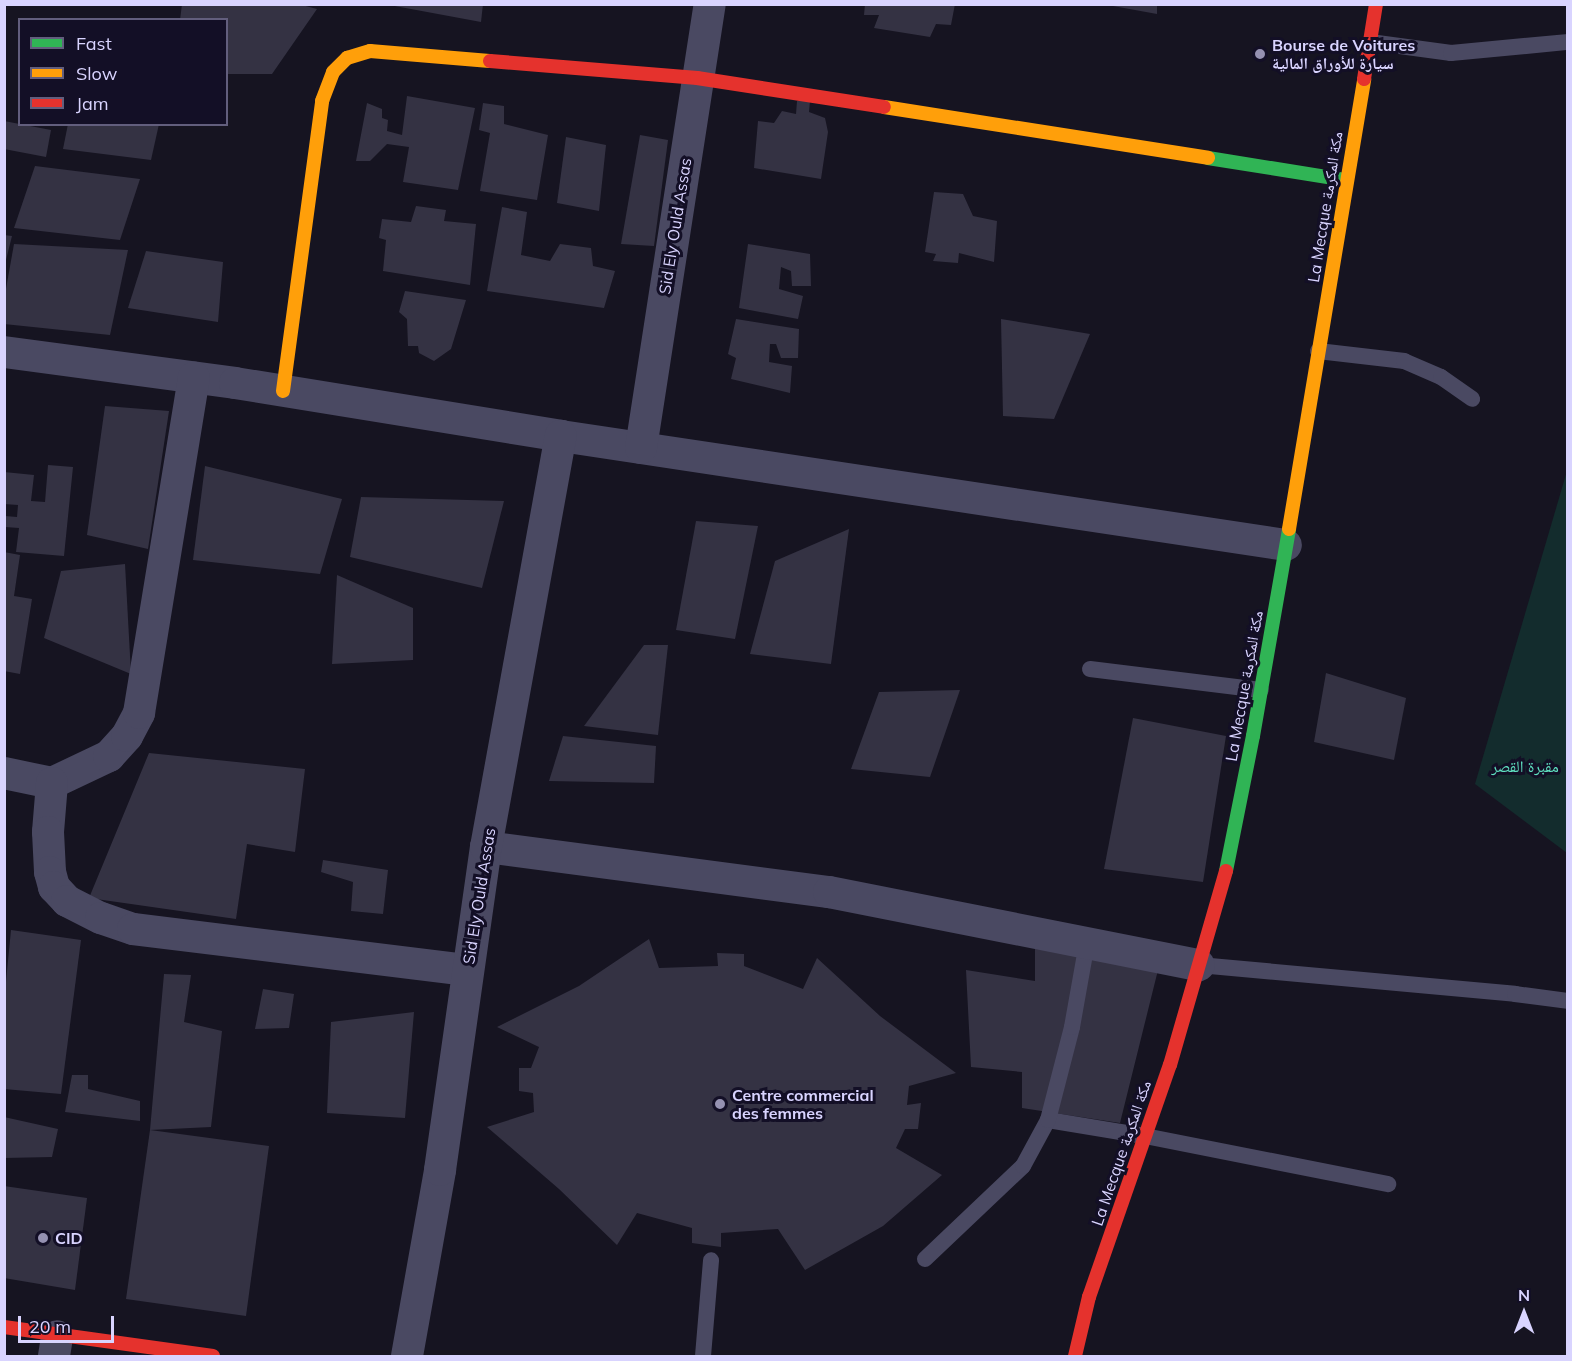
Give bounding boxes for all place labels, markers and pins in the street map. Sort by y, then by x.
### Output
place label: Bourse de Voitures سيارة للأوراق المالية [1272,35,1415,73]
marker: Bourse de Voitures سيارة للأوراق المالية [1253,47,1267,61]
place label: Centre commercial des femmes [732,1085,874,1123]
marker: Centre commercial des femmes [713,1097,727,1111]
place label: CID [55,1228,83,1248]
marker: CID [36,1231,50,1245]

